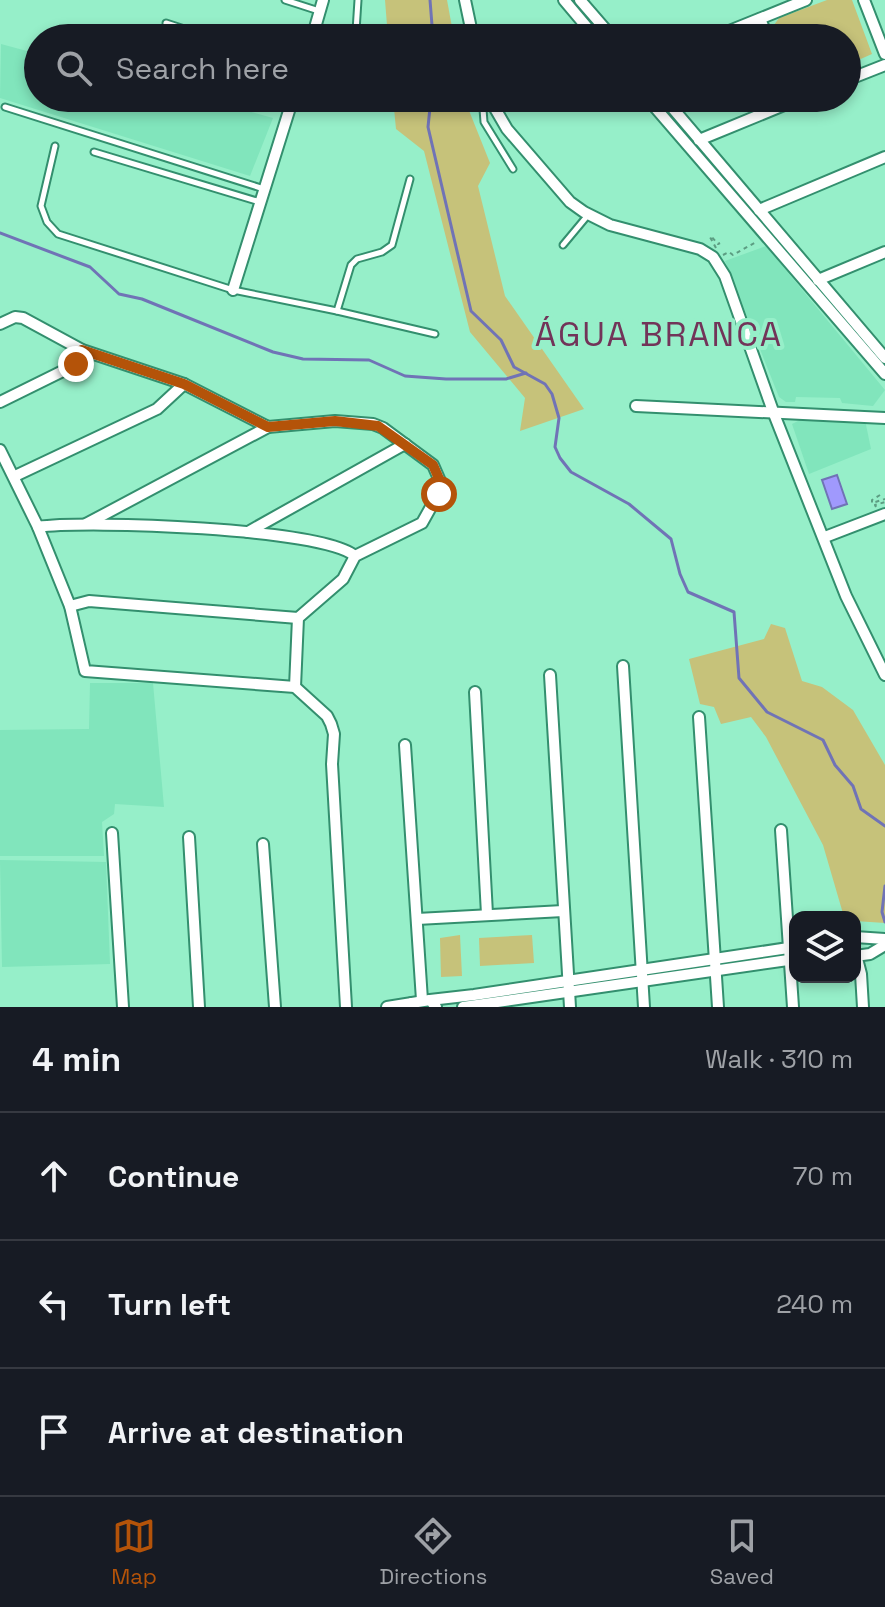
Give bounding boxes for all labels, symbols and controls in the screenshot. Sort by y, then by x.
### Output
search box [24,24,861,112]
icon: search [52,46,96,90]
text: Search here [116,49,289,88]
district label: ÁGUA BRANCA [535,313,783,356]
route end [58,346,94,382]
route start [421,476,457,512]
map controls [789,911,861,983]
button: layers [789,911,861,983]
text: 4 min [32,1038,121,1081]
text: Walk · 310 m [705,1042,853,1076]
icon: ahead [32,1154,76,1198]
text: Continue [108,1157,239,1196]
text: 70 m [793,1159,853,1193]
icon: left [32,1282,76,1326]
text: Turn left [108,1285,231,1324]
text: 240 m [776,1287,853,1321]
icon: arrive [32,1410,76,1454]
text: Arrive at destination [108,1413,404,1452]
tab: Map [111,1514,157,1590]
tab: Directions [379,1514,487,1590]
tab: Saved [710,1514,774,1590]

